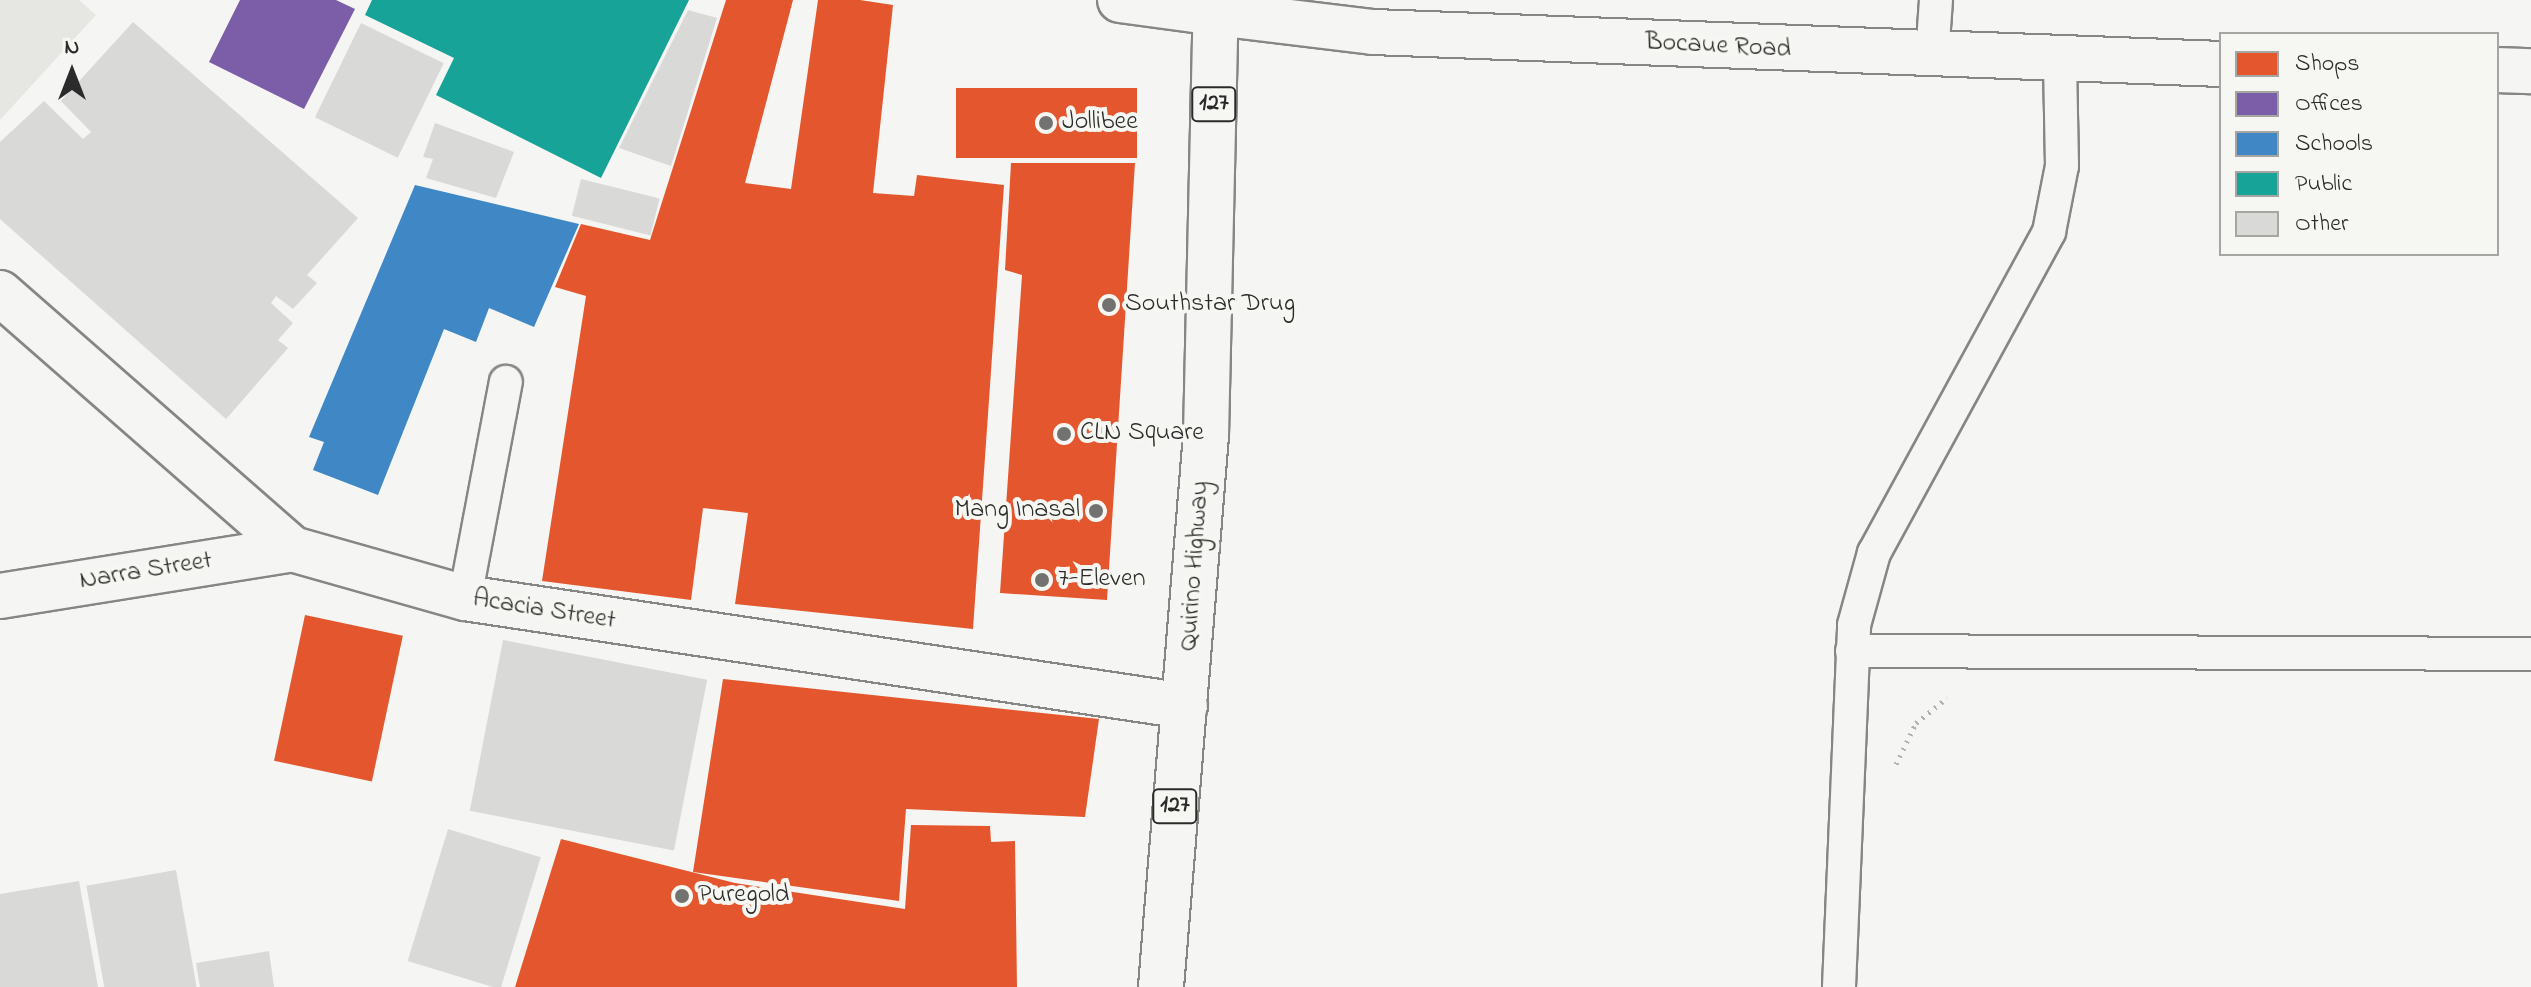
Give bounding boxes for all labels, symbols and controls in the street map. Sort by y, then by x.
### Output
street label: Bocaue Road [1644,28,1792,66]
north arrow [32,32,112,112]
text: N [65,32,79,64]
legend [2219,32,2499,256]
text: Shops [2295,47,2360,82]
road number: 127 [1190,84,1238,124]
text: Offices [2295,87,2363,122]
place label: Jollibee [1062,107,1138,139]
marker: Jollibee [1037,114,1055,132]
text: Schools [2295,127,2373,162]
text: Public [2295,167,2352,202]
text: Other [2295,207,2348,242]
place label: Southstar Drug [1125,289,1295,321]
marker: Southstar Drug [1100,296,1118,314]
place label: CLN Square [1080,418,1204,450]
marker: CLN Square [1055,425,1073,443]
street label: Quirino Highway [1175,480,1217,652]
place label: Mang Inasal [955,495,1080,527]
marker: Mang Inasal [1087,502,1105,520]
street label: Narra Street [77,546,215,598]
place label: 7-Eleven [1058,564,1146,596]
marker: 7-Eleven [1033,571,1051,589]
street label: Acacia Street [471,584,617,638]
road number: 127 [1151,786,1199,826]
place label: Puregold [698,880,789,912]
marker: Puregold [673,887,691,905]

